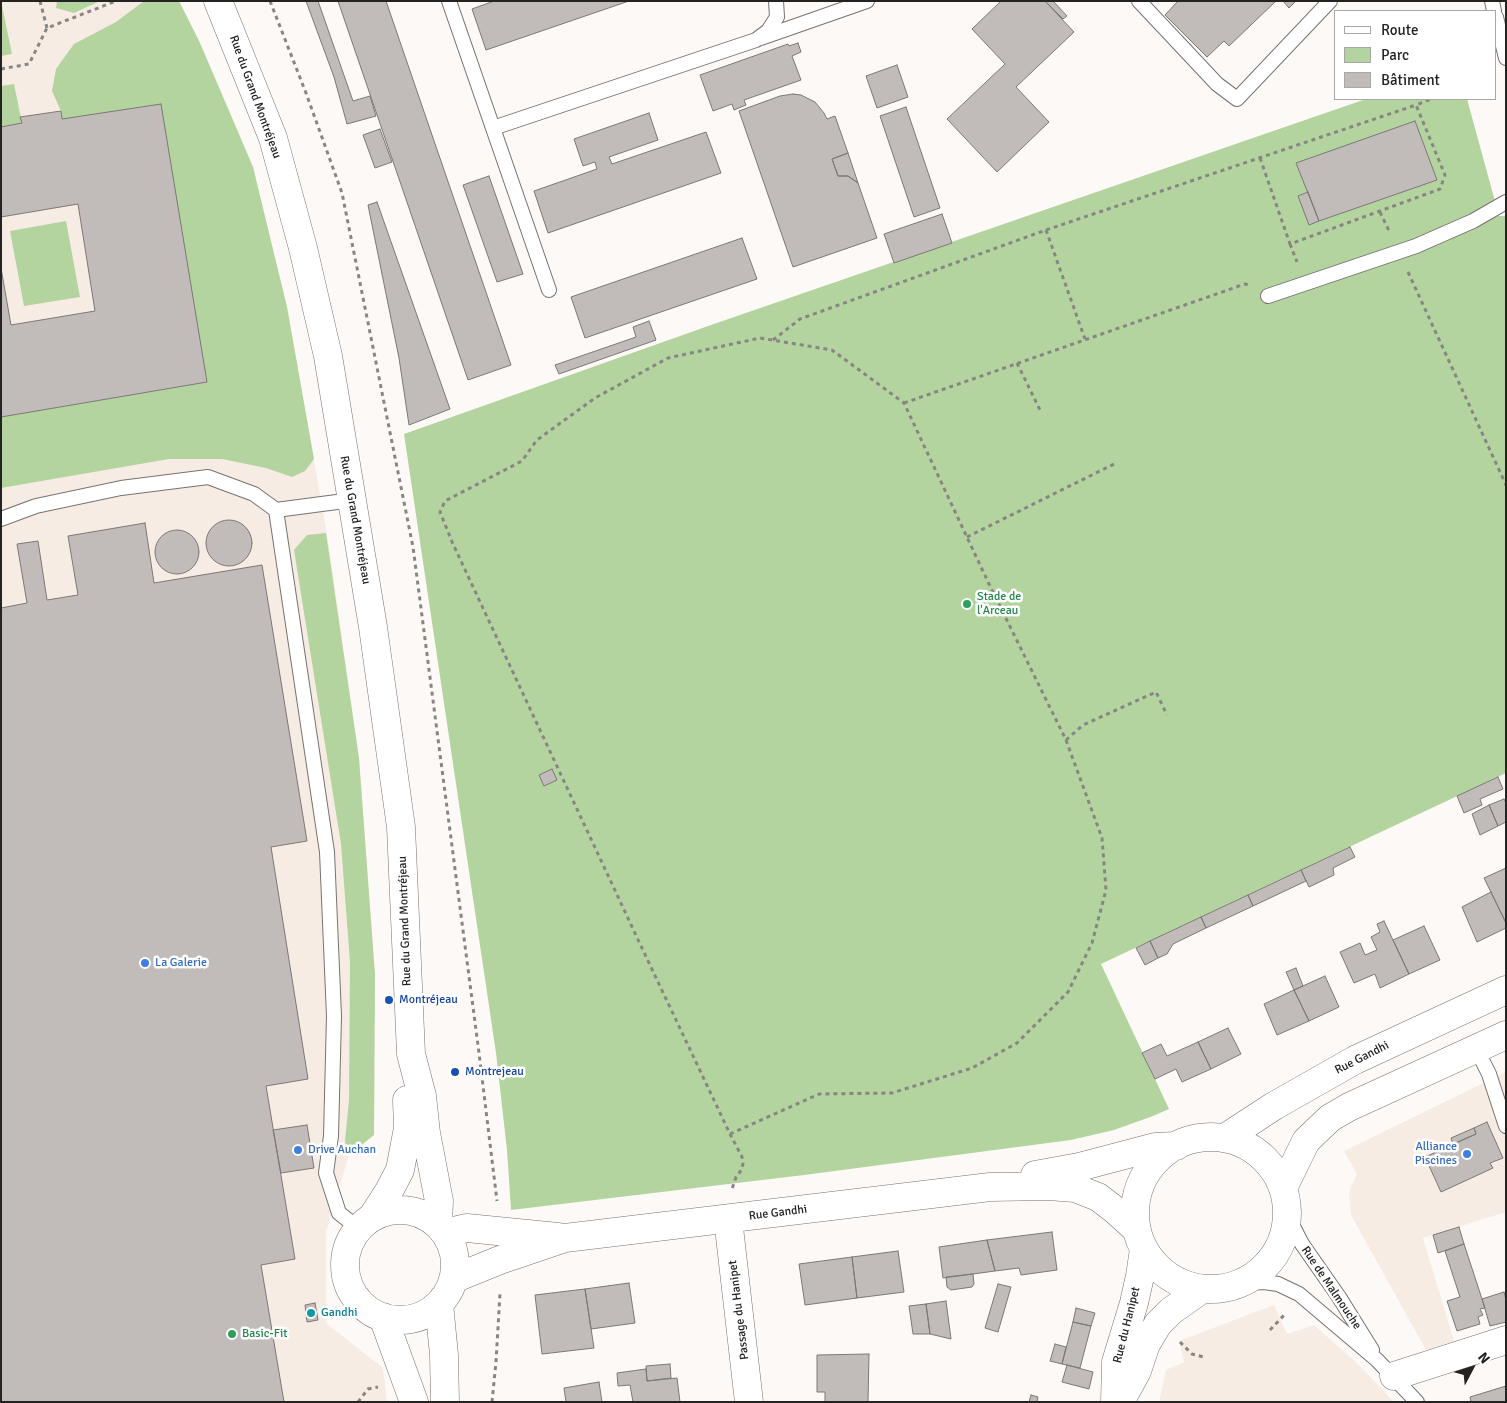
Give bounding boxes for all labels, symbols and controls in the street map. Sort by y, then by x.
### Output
legend [1334,10,1497,100]
text: Route [1381,21,1418,39]
street label: Rue du Grand Montréjeau [226,33,284,161]
text: Parc [1381,46,1409,64]
text: Bâtiment [1381,71,1440,89]
street label: Rue du Grand Montréjeau [337,455,373,585]
place label: Stade de l'Arceau [977,590,1021,618]
marker: Stade de l'Arceau [961,598,973,610]
street label: Rue du Grand Montréjeau [396,856,414,986]
place label: La Galerie [155,956,207,970]
marker: La Galerie [139,957,151,969]
place label: Montréjeau [399,993,458,1007]
marker: Montréjeau [383,994,395,1006]
street label: Rue Gandhi [1333,1038,1391,1078]
place label: Montrejeau [465,1065,524,1079]
marker: Montrejeau [449,1066,461,1078]
place label: Alliance Piscines [1415,1140,1457,1168]
place label: Drive Auchan [308,1143,376,1157]
marker: Drive Auchan [292,1144,304,1156]
marker: Alliance Piscines [1461,1148,1473,1160]
street label: Rue Gandhi [748,1202,808,1224]
street label: Rue de Malmouche [1298,1244,1364,1332]
street label: Passage du Hanipet [726,1259,752,1361]
street label: Rue du Hanipet [1111,1285,1143,1365]
place label: Gandhi [321,1306,357,1320]
marker: Gandhi [305,1307,317,1319]
place label: Basic-Fit [242,1327,287,1341]
marker: Basic-Fit [226,1328,238,1340]
north arrow [1447,1343,1497,1393]
text: N [1474,1349,1494,1367]

